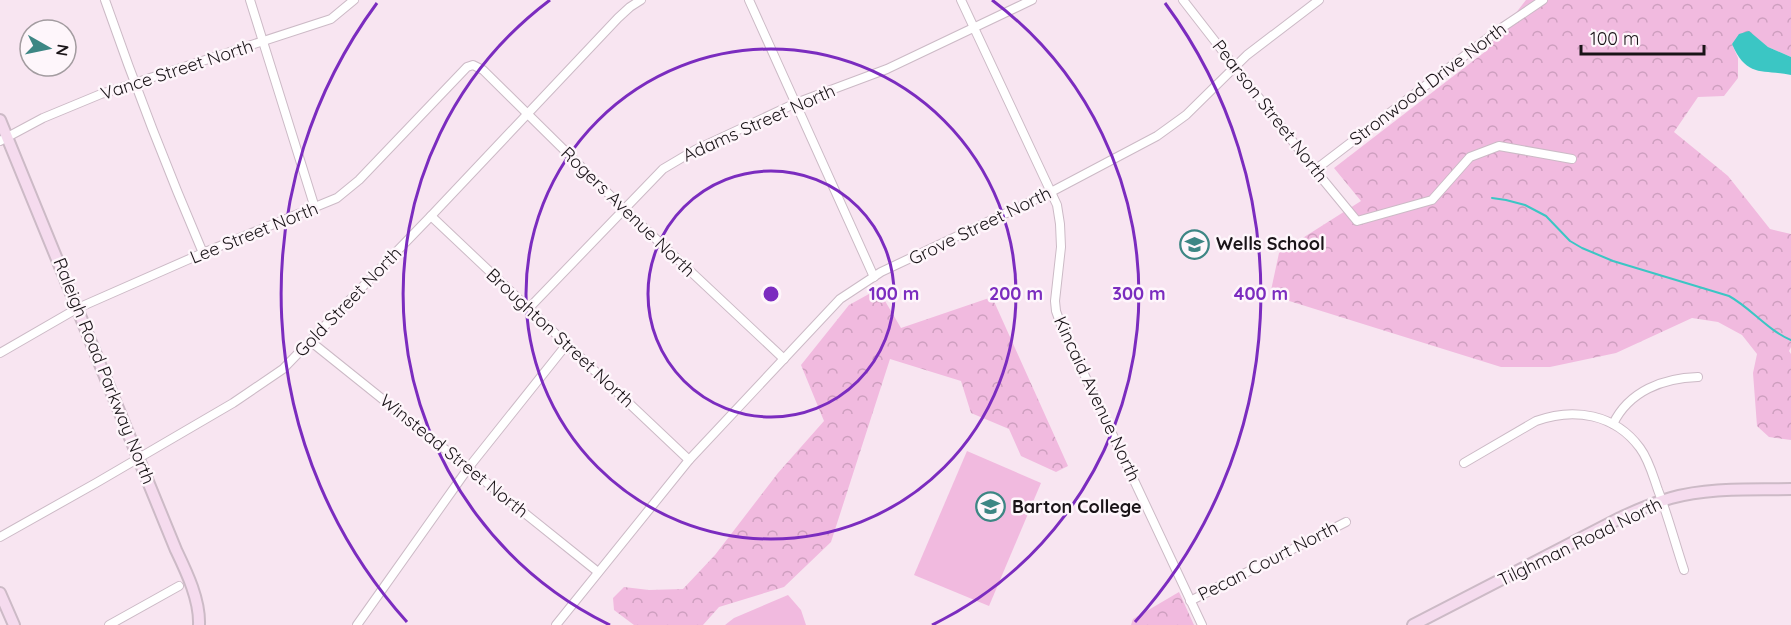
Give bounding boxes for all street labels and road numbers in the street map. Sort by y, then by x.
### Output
street label: Stronwood Drive North [1345,17,1511,150]
street label: Vance Street North [98,34,256,105]
street label: Pearson Street North [1208,35,1333,187]
street label: Adams Street North [679,79,839,167]
street label: Rogers Avenue North [556,142,700,282]
street label: Grove Street North [905,181,1055,270]
street label: Lee Street North [186,196,321,269]
street label: Gold Street North [289,242,406,362]
street label: Raleigh Road Parkway North [48,254,160,487]
street label: Broughton Street North [481,263,639,412]
street label: Kincaid Avenue North [1049,312,1146,485]
street label: Winstead Street North [375,389,533,523]
street label: Tilghman Road North [1494,492,1666,591]
street label: Pecan Court North [1194,515,1342,606]

